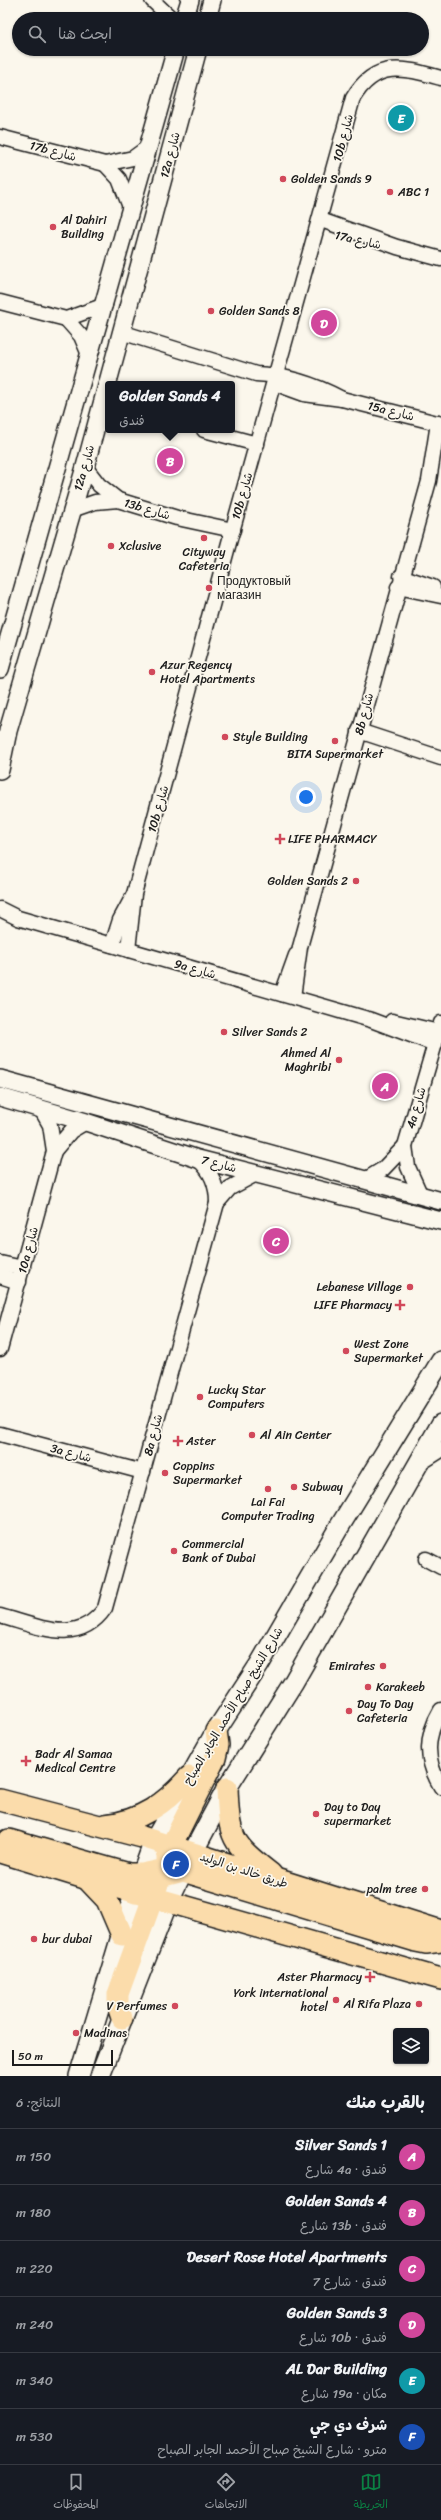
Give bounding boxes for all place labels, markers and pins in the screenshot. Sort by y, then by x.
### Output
pin: E [388,103,414,133]
place label: Golden Sands 9 [291,168,372,190]
marker: Golden Sands 9 [278,174,288,184]
place label: ABC 1 [397,181,429,203]
marker: ABC 1 [385,187,395,197]
place label: Al Dahiri Building [60,209,107,245]
marker: Al Dahiri Building [48,222,58,232]
place label: Golden Sands 8 [219,300,300,322]
marker: Golden Sands 8 [206,306,216,316]
pin: D [311,308,337,338]
pin: B [157,446,183,476]
marker: Cityway Cafeteria [199,533,209,543]
place label: Xclusive [118,535,162,557]
marker: Xclusive [106,541,116,551]
place label: Cityway Cafeteria [179,541,230,577]
place label: Продуктовый магазин [217,570,291,606]
marker: Продуктовый магазин [204,583,214,593]
place label: Azur Regency Hotel Apartments [159,654,255,690]
marker: Azur Regency Hotel Apartments [147,667,157,677]
place label: Style Building [233,726,308,748]
marker: Style Building [220,732,230,742]
marker: BITA Supermarket [330,736,340,746]
place label: BITA Supermarket [287,743,384,765]
place label: LIFE PHARMACY [288,828,377,850]
marker: LIFE PHARMACY [275,834,285,844]
place label: Golden Sands 2 [268,870,348,892]
marker: Golden Sands 2 [351,876,361,886]
place label: Silver Sands 2 [232,1021,307,1043]
marker: Silver Sands 2 [219,1027,229,1037]
place label: Ahmed Al Maghribi [280,1042,332,1078]
marker: Ahmed Al Maghribi [334,1055,344,1065]
pin: A [372,1071,398,1101]
pin: C [263,1226,289,1256]
place label: Lebanese Village [316,1276,402,1298]
marker: Lebanese Village [405,1282,415,1292]
place label: LIFE Pharmacy [314,1294,393,1316]
marker: LIFE Pharmacy [395,1300,405,1310]
place label: West Zone Supermarket [354,1333,424,1369]
marker: West Zone Supermarket [341,1346,351,1356]
place label: Lucky Star Computers [208,1379,266,1415]
marker: Lucky Star Computers [195,1392,205,1402]
place label: Al Ain Center [259,1424,332,1446]
place label: Aster [185,1430,217,1452]
marker: Al Ain Center [247,1430,257,1440]
marker: Aster [173,1436,183,1446]
place label: Coppins Supermarket [173,1455,243,1491]
marker: Coppins Supermarket [160,1468,170,1478]
place label: Subway [302,1476,344,1498]
marker: Subway [289,1482,299,1492]
marker: Lai Fai Computer Trading [263,1484,273,1494]
place label: Lai Fai Computer Trading [222,1491,314,1527]
place label: Commercial Bank of Dubai [182,1533,256,1569]
marker: Commercial Bank of Dubai [169,1546,179,1556]
place label: Emirates [329,1655,375,1677]
marker: Emirates [378,1661,388,1671]
place label: Karakeeb [376,1676,426,1698]
marker: Karakeeb [363,1682,373,1692]
place label: Day To Day Cafeteria [357,1693,414,1729]
marker: Day To Day Cafeteria [344,1706,354,1716]
place label: Badr Al Samaa Medical Centre [35,1743,116,1779]
marker: Badr Al Samaa Medical Centre [20,1755,32,1767]
place label: Day to Day supermarket [323,1796,391,1832]
marker: Day to Day supermarket [311,1809,321,1819]
pin: F [163,1849,189,1879]
place label: palm tree [366,1878,417,1900]
marker: palm tree [420,1884,430,1894]
place label: bur dubai [42,1928,92,1950]
marker: bur dubai [29,1934,39,1944]
place label: Aster Pharmacy [276,1966,363,1988]
marker: Aster Pharmacy [365,1972,375,1982]
place label: York international hotel [233,1982,329,2018]
place label: Al Rifa Plaza [342,1993,411,2015]
place label: V Perfumes [106,1995,167,2017]
marker: York international hotel [331,1995,341,2005]
marker: Al Rifa Plaza [414,1999,424,2009]
marker: V Perfumes [170,2001,180,2011]
place label: Madinas [84,2022,127,2044]
marker: Madinas [71,2028,81,2038]

